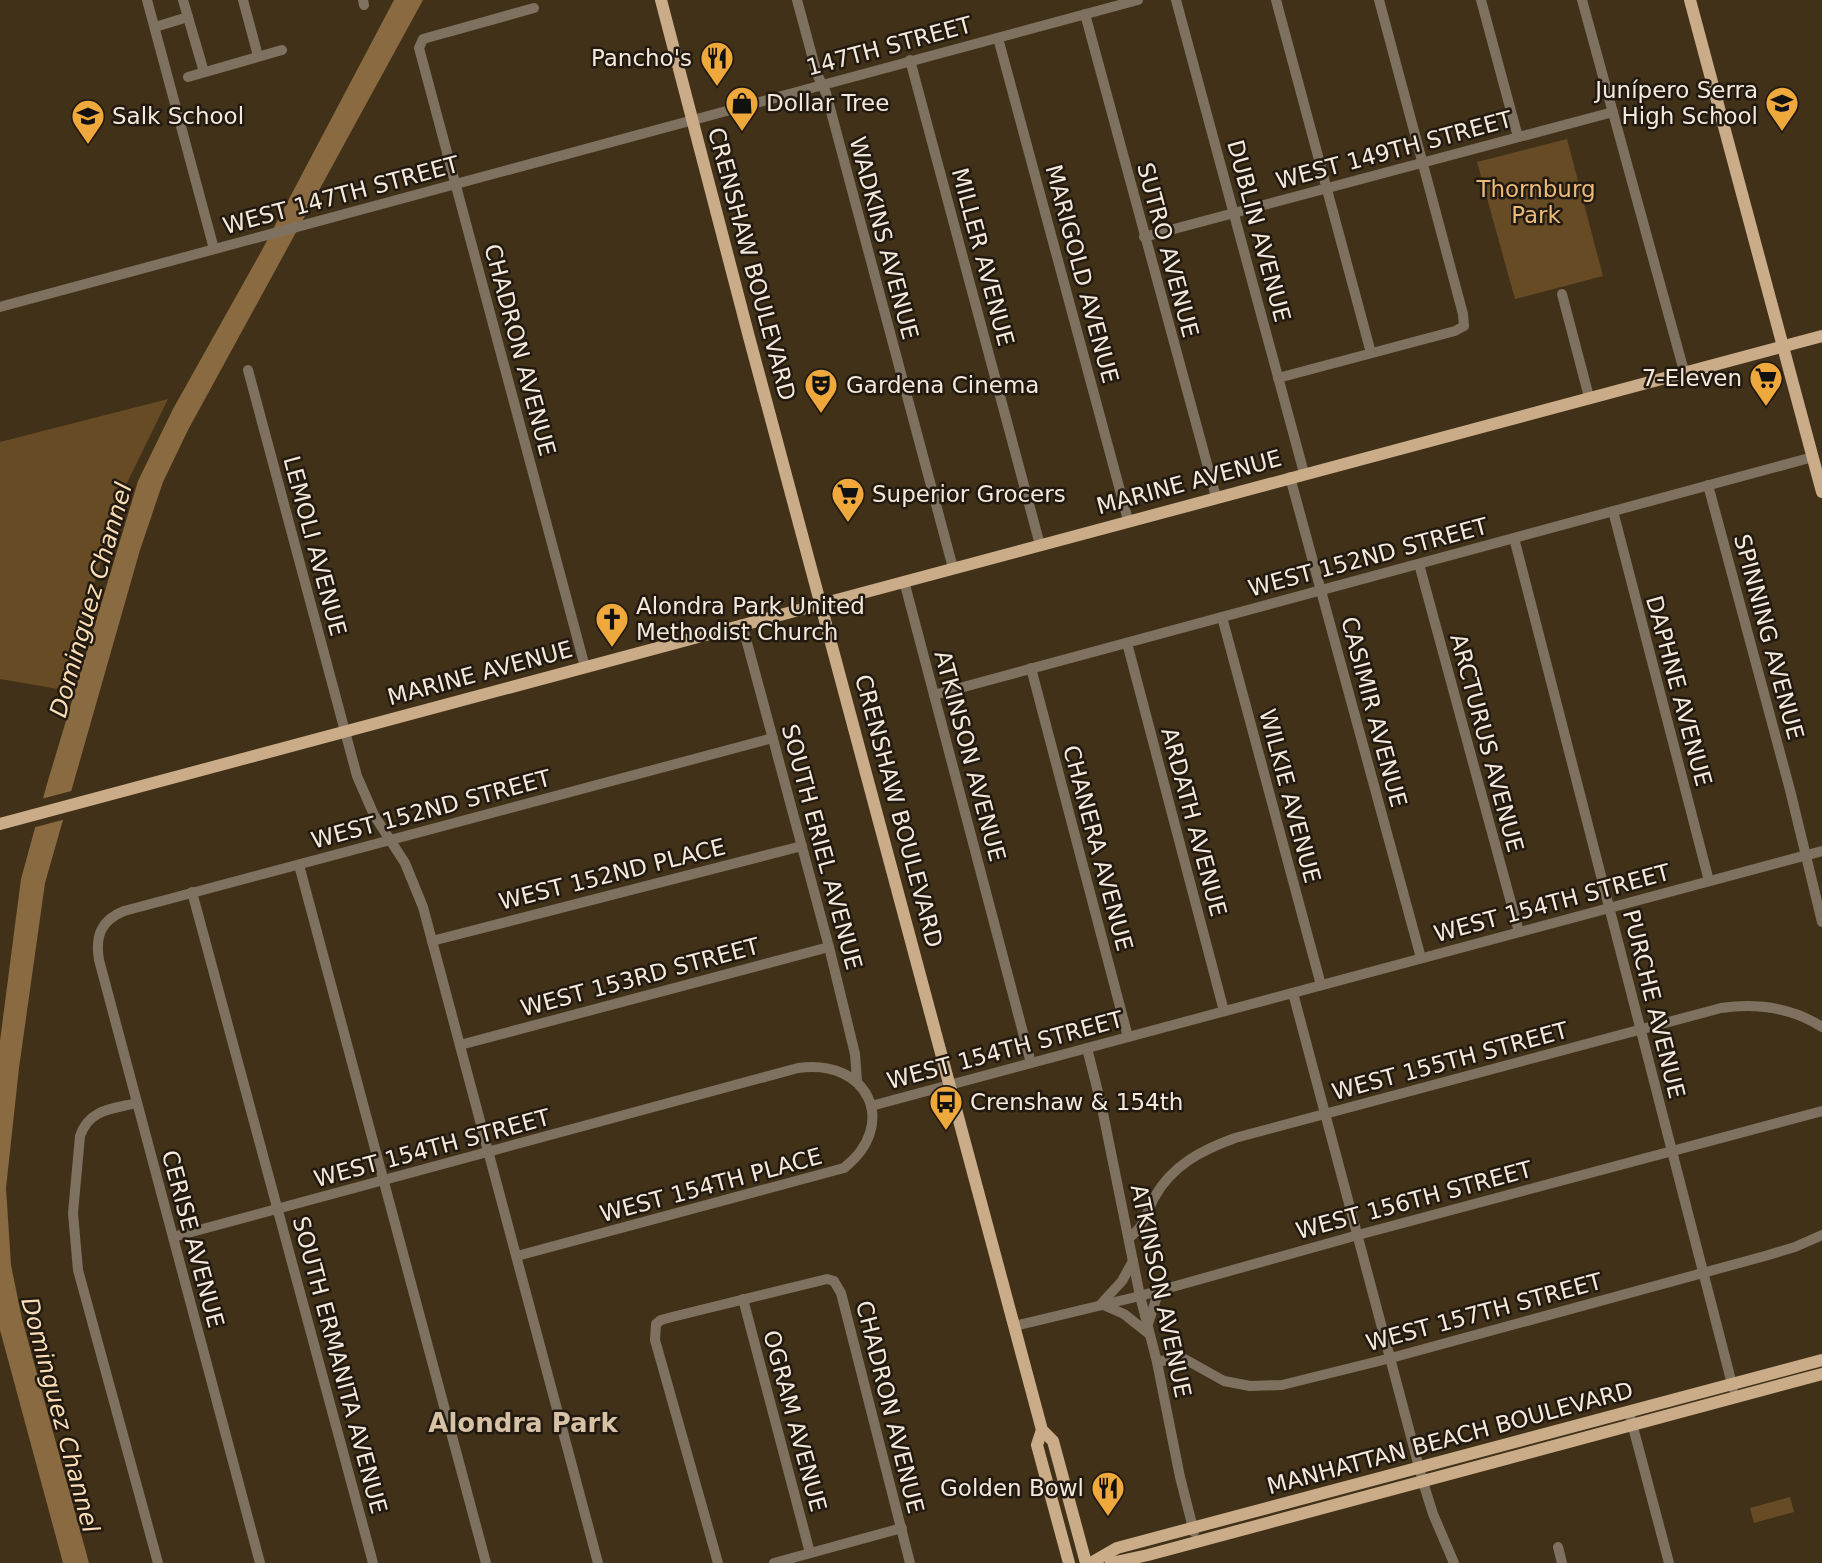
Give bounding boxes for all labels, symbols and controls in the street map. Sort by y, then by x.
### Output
street label: 147TH STREET [803,11,976,81]
restaurant icon: Pancho's [698,39,736,88]
place label: Pancho's [591,45,692,71]
place label: Junípero Serra High School [1593,77,1758,129]
shop icon: Dollar Tree [723,84,761,133]
school or university icon: Junípero Serra High School [1763,84,1801,133]
place label: Dollar Tree [766,90,889,116]
school or university icon: Salk School [69,97,107,146]
place label: Salk School [112,103,244,129]
street label: WEST 149TH STREET [1273,106,1516,194]
street label: CRENSHAW BOULEVARD [703,125,801,403]
street label: WADKINS AVENUE [844,134,924,342]
street label: DUBLIN AVENUE [1222,137,1296,325]
street label: WEST 147TH STREET [220,151,463,239]
street label: SUTRO AVENUE [1132,160,1204,340]
street label: MARIGOLD AVENUE [1040,162,1124,386]
street label: MILLER AVENUE [947,165,1019,349]
park label: Thornburg Park [1475,176,1596,228]
street label: CHADRON AVENUE [479,241,561,459]
supermarket icon: 7-Eleven [1747,359,1785,408]
place label: 7-Eleven [1642,365,1742,391]
theatre icon: Gardena Cinema [802,366,840,415]
place label: Gardena Cinema [846,372,1039,398]
street label: MARINE AVENUE [1094,445,1284,519]
street label: LEMOLI AVENUE [278,453,352,639]
supermarket icon: Superior Grocers [829,475,867,524]
water label: Dominguez Channel [44,479,138,720]
place label: Superior Grocers [872,481,1066,507]
street label: WEST 152ND STREET [1245,512,1492,602]
street label: SPINNING AVENUE [1729,531,1809,743]
place label: Alondra Park United Methodist Church [636,593,865,645]
street label: DAPHNE AVENUE [1641,593,1717,789]
church icon: Alondra Park United Methodist Church [593,600,631,649]
street label: CASIMIR AVENUE [1336,614,1412,810]
street label: ARCTURUS AVENUE [1445,631,1529,855]
street label: MARINE AVENUE [385,636,575,710]
street label: ATKINSON AVENUE [929,648,1011,864]
street label: CRENSHAW BOULEVARD [850,672,948,950]
street label: WILKIE AVENUE [1254,706,1326,886]
street label: SOUTH ERIEL AVENUE [777,721,867,973]
street label: ARDATH AVENUE [1156,725,1232,919]
street label: CHANERA AVENUE [1058,742,1138,954]
street label: WEST 152ND STREET [308,764,555,854]
street label: WEST 152ND PLACE [496,833,728,915]
street label: WEST 154TH STREET [1431,859,1674,947]
street label: PURCHE AVENUE [1618,907,1690,1101]
street label: WEST 153RD STREET [518,932,763,1021]
street label: WEST 154TH STREET [884,1006,1127,1094]
street label: WEST 155TH STREET [1329,1017,1572,1105]
bus stop icon: Crenshaw & 154th [927,1083,965,1132]
place label: Crenshaw & 154th [970,1089,1183,1115]
street label: WEST 154TH STREET [311,1104,554,1192]
street label: WEST 154TH PLACE [597,1143,825,1227]
street label: CERISE AVENUE [157,1147,229,1331]
street label: WEST 156TH STREET [1293,1156,1536,1244]
street label: ATKINSON AVENUE [1126,1182,1196,1400]
street label: SOUTH ERMANITA AVENUE [288,1214,392,1516]
street label: WEST 157TH STREET [1363,1268,1606,1356]
water label: Dominguez Channel [15,1294,105,1536]
street label: CHADRON AVENUE [851,1298,929,1516]
street label: OGRAM AVENUE [758,1327,832,1515]
street label: MANHATTAN BEACH BOULEVARD [1264,1377,1636,1499]
district label: Alondra Park [428,1408,618,1438]
restaurant icon: Golden Bowl [1089,1469,1127,1518]
place label: Golden Bowl [940,1475,1084,1501]

